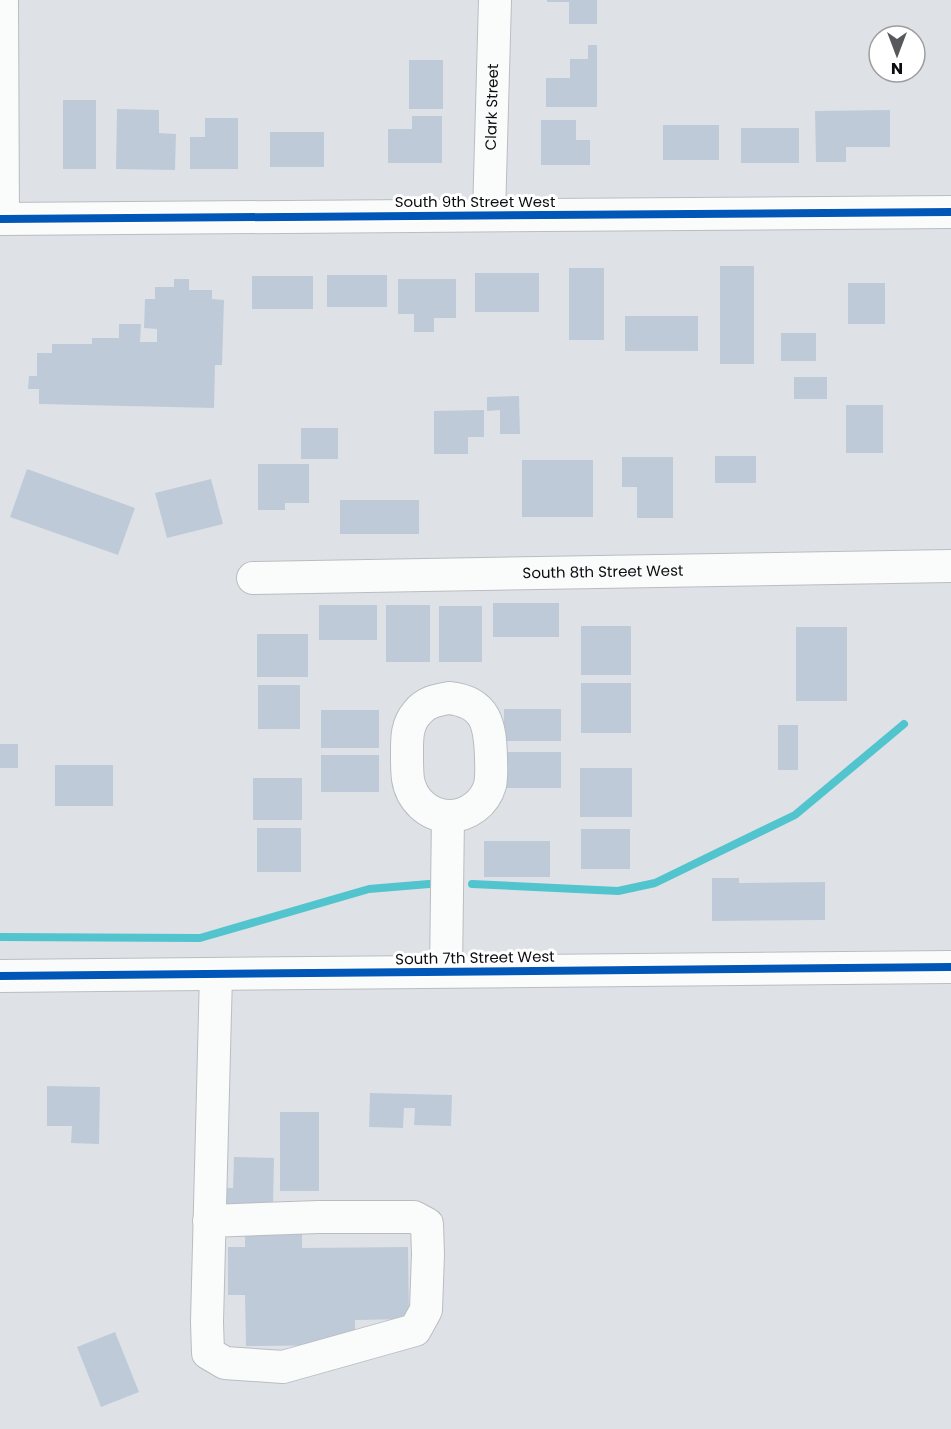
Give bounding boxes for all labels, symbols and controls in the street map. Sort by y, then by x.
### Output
north arrow [867,24,927,84]
text: N [891,57,903,80]
street label: Clark Street [480,63,503,151]
street label: South 9th Street West [395,191,555,212]
street label: South 8th Street West [522,560,684,583]
street label: South 7th Street West [395,946,555,969]

